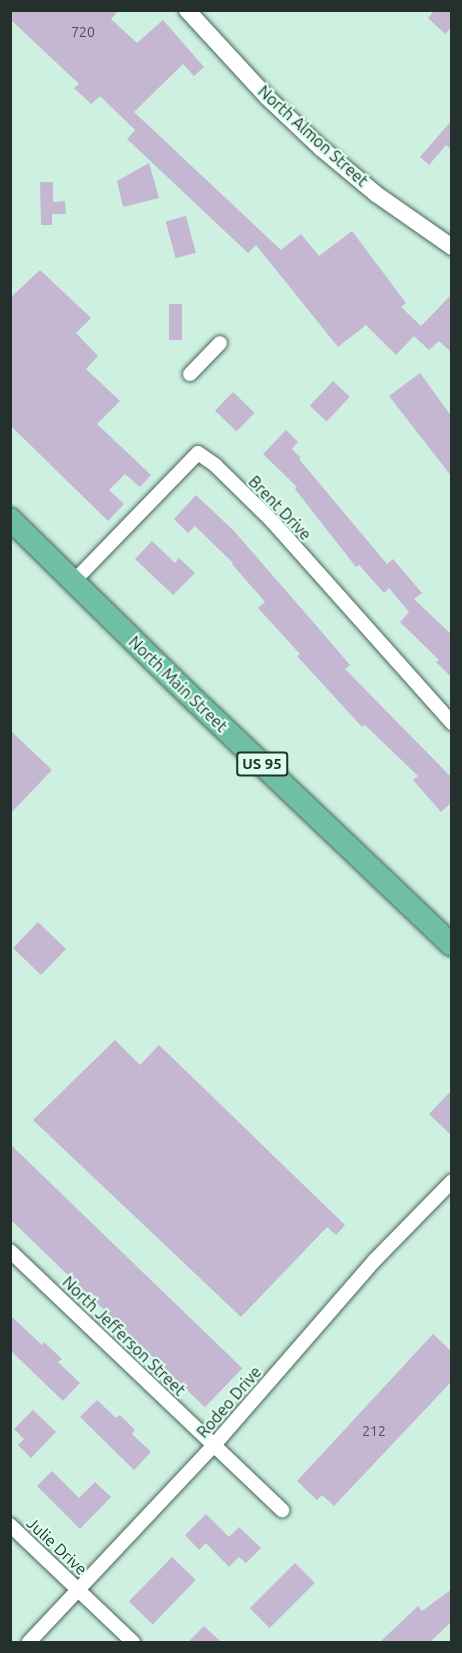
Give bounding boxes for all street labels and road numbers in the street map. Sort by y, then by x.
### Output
street label: North Almon Street [254,82,372,190]
street label: Brent Drive [245,472,315,544]
street label: North Main Street [125,632,231,736]
road number: US 95 [235,752,289,776]
street label: North Jefferson Street [59,1272,189,1400]
street label: Rodeo Drive [193,1362,265,1442]
street label: Julie Drive [23,1513,91,1579]

